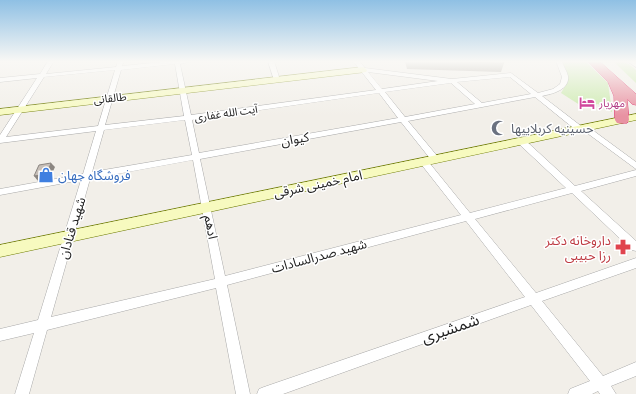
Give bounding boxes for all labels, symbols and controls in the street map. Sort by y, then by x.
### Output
street label: طالقانی [93,89,127,107]
hotel icon: مهریار [578,94,596,112]
place label: مهریار [598,96,625,110]
street label: آیت الله غفاری [194,102,259,124]
mosque icon: حسینیه کربلاییها [490,119,508,137]
place label: حسینیه کربلاییها [511,120,594,137]
street label: کیوان [280,128,311,150]
shop icon: فروشگاه جهان [37,166,55,184]
street label: امام خمینی شرقی [272,166,364,203]
place label: فروشگاه جهان [58,167,131,184]
street label: شهید قنادان [55,195,89,261]
street label: ادهم [198,214,222,241]
place label: داروخانه دکتر رزا حبیبی [544,232,611,264]
street label: شهید صدرالسادات [269,235,369,277]
pharmacy icon: داروخانه دکتر رزا حبیبی [614,238,632,256]
street label: شمشیری [418,308,482,348]

